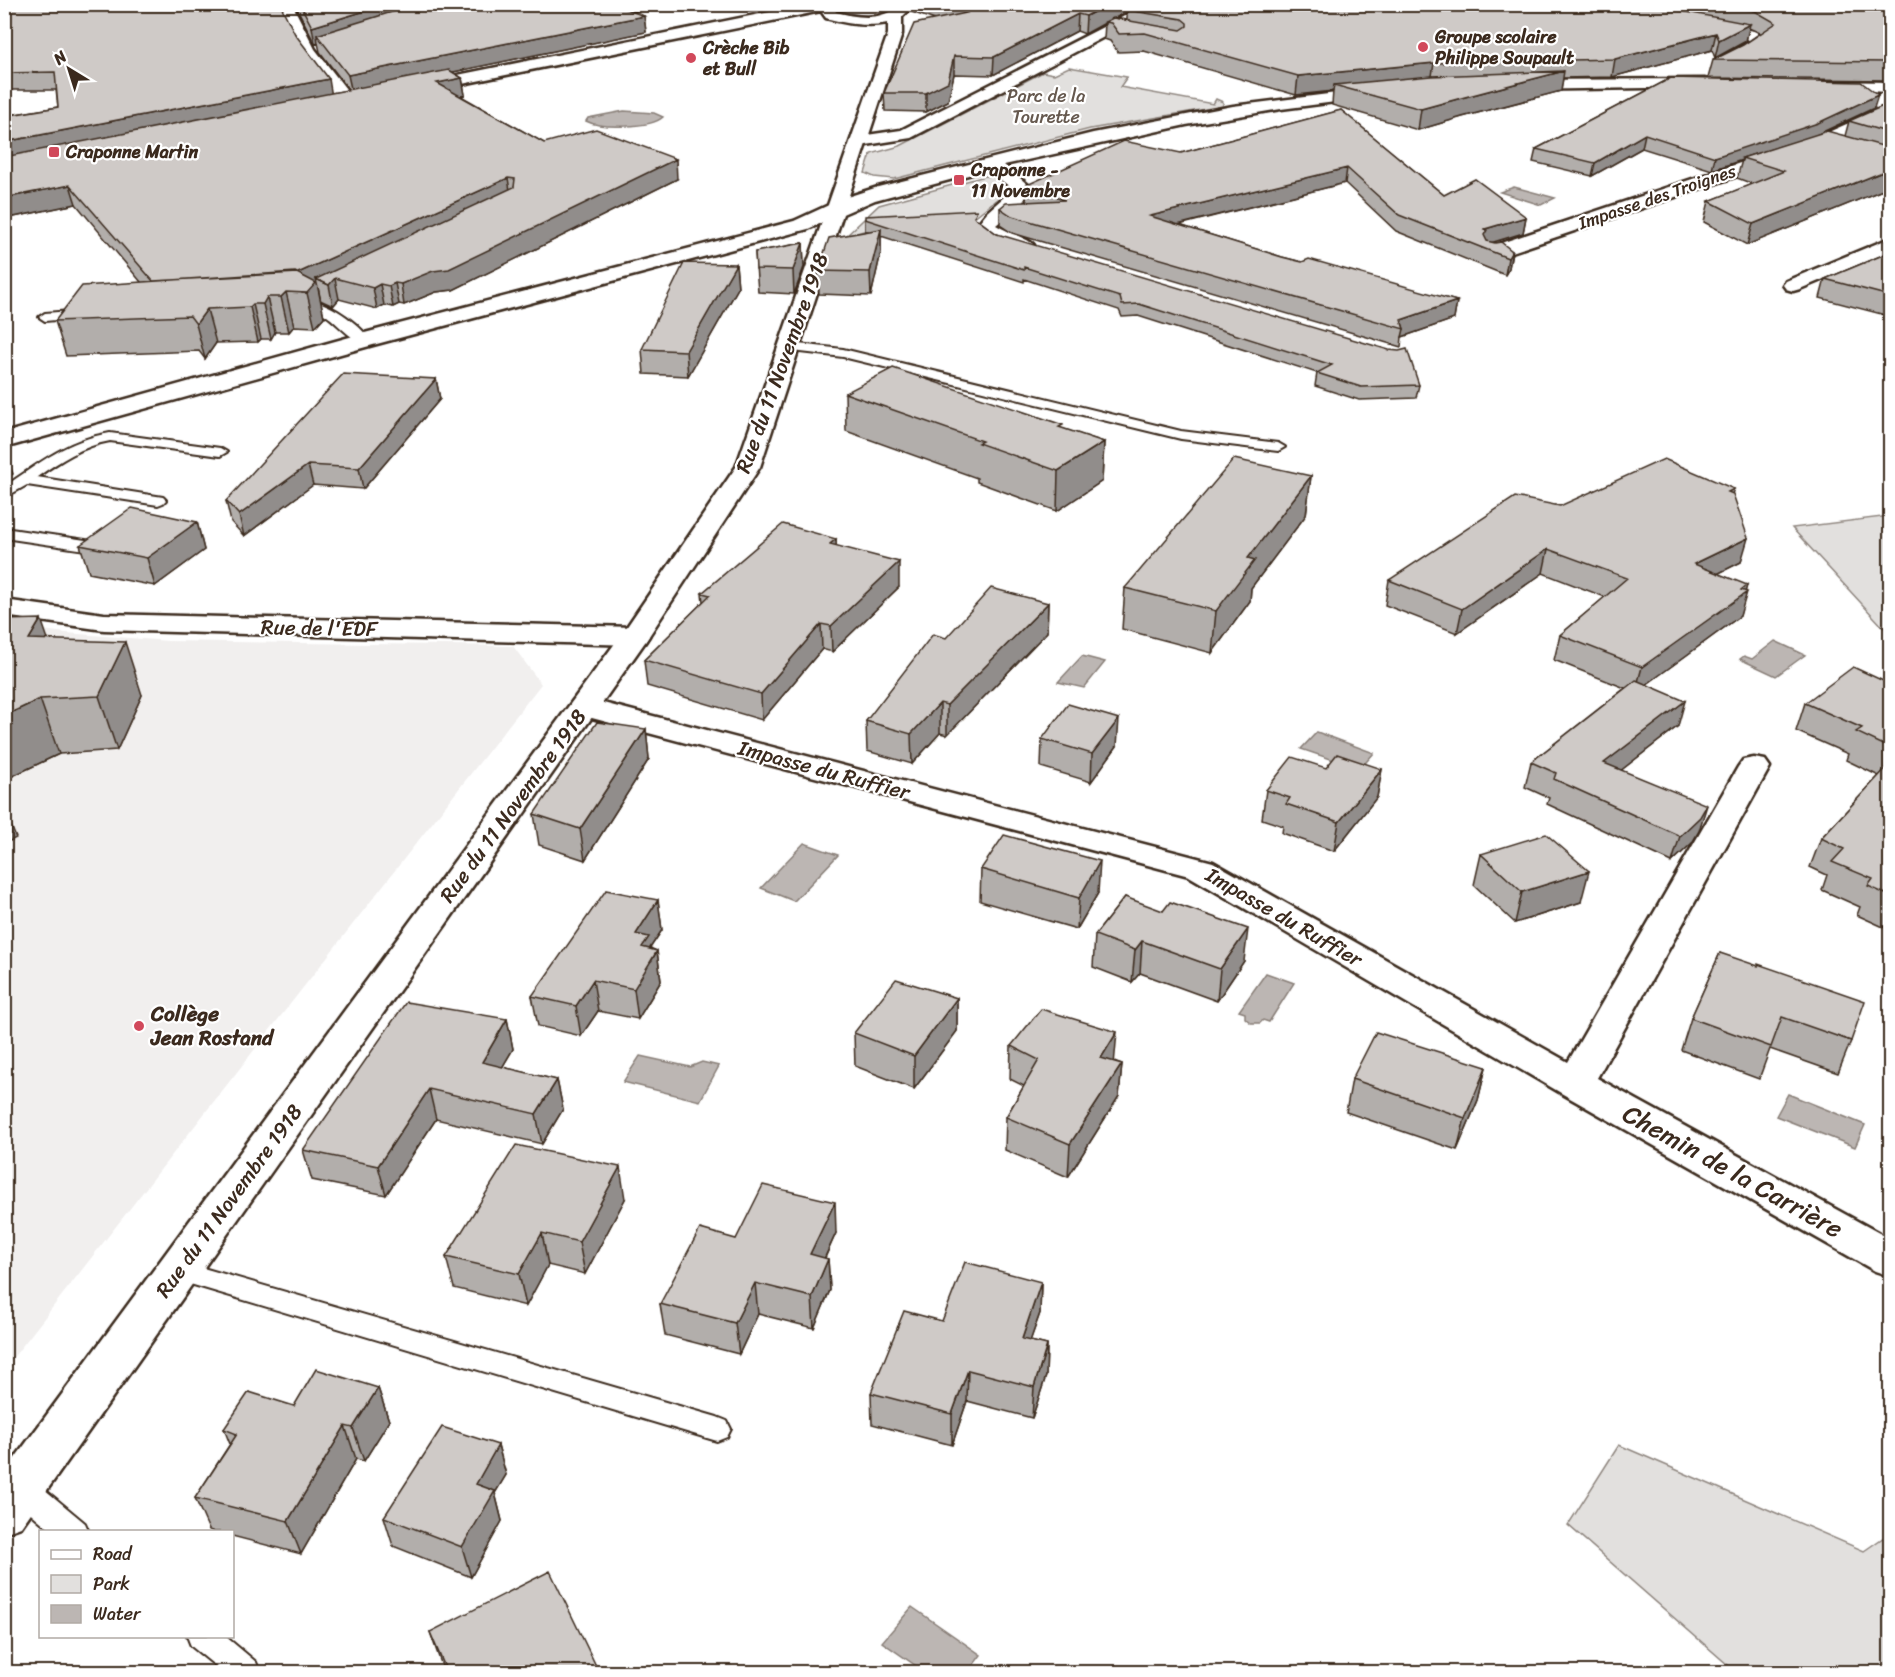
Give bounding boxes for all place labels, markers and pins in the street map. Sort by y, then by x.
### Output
place label: Groupe scolaire Philippe Soupault [1434,21,1574,74]
place label: Crèche Bib et Bull [702,32,790,85]
marker: Groupe scolaire Philippe Soupault [1416,40,1430,54]
marker: Crèche Bib et Bull [684,51,698,65]
place label: Craponne Martin [65,136,198,168]
marker: Craponne Martin [47,145,61,159]
place label: Craponne - 11 Novembre [970,154,1070,207]
marker: Craponne - 11 Novembre [952,173,966,187]
place label: Collège Jean Rostand [150,995,275,1057]
marker: Collège Jean Rostand [132,1019,146,1033]

